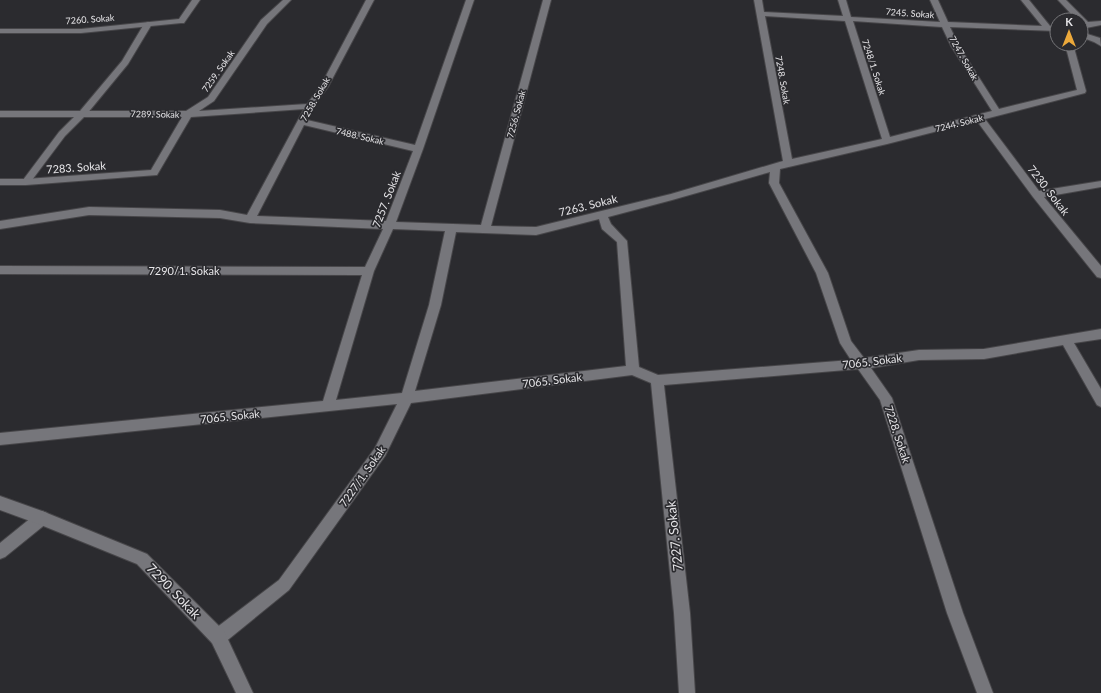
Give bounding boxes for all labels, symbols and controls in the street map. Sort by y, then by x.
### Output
street label: 7245. Sokak [885,6,935,20]
street label: 7260. Sokak [65,12,115,26]
north arrow [1049,12,1089,52]
text: K [1065,15,1073,28]
street label: 7247. Sokak [947,34,981,82]
street label: 7248/1. Sokak [860,38,888,97]
street label: 7259. Sokak [199,47,237,94]
street label: 7248. Sokak [773,55,793,105]
street label: 7258. Sokak [298,75,332,123]
street label: 7256. Sokak [504,89,528,139]
street label: 7289. Sokak [130,108,180,120]
street label: 7244. Sokak [934,112,984,134]
street label: 7488. Sokak [335,125,385,147]
street label: 7283. Sokak [46,158,107,176]
street label: 7230. Sokak [1025,162,1073,218]
street label: 7257. Sokak [369,168,403,229]
street label: 7263. Sokak [557,191,619,219]
street label: 7290/1. Sokak [148,264,220,277]
street label: 7065. Sokak [842,351,903,371]
street label: 7065. Sokak [522,370,583,390]
street label: 7228. Sokak [883,404,914,465]
street label: 7065. Sokak [200,406,261,426]
street label: 7227/1. Sokak [336,443,388,509]
street label: 7227. Sokak [662,500,686,572]
street label: 7290. Sokak [144,560,205,622]

